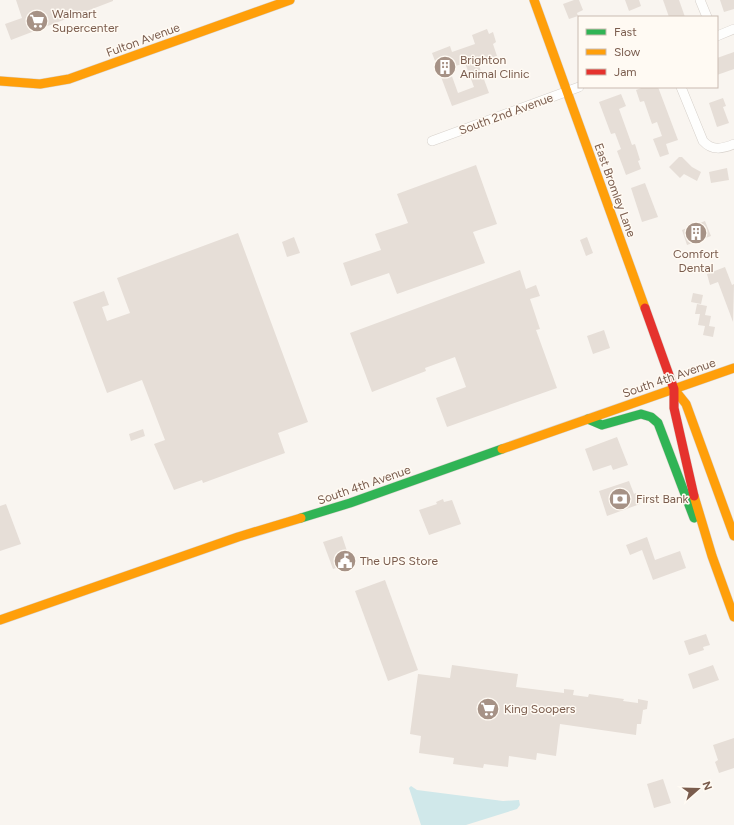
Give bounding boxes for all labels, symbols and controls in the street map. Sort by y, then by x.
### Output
place label: Walmart Supercenter [52,7,119,35]
supermarket icon: Walmart Supercenter [24,8,50,34]
legend [578,16,718,88]
street label: Fulton Avenue [104,20,182,60]
text: Fast [614,25,637,39]
text: Slow [614,45,641,59]
place label: Brighton Animal Clinic [460,53,530,81]
building icon: Brighton Animal Clinic [432,54,458,80]
text: Jam [614,65,637,79]
street label: South 2nd Avenue [457,90,555,138]
street label: East Bromley Lane [592,141,639,239]
building icon: Comfort Dental [683,220,709,246]
place label: Comfort Dental [673,247,719,275]
street label: South 4th Avenue [621,355,718,400]
street label: South 4th Avenue [316,462,413,507]
bank icon: First Bank [607,486,633,512]
place label: First Bank [636,492,689,506]
public building icon: The UPS Store [332,548,358,574]
place label: The UPS Store [360,554,438,568]
supermarket icon: King Soopers [475,696,501,722]
place label: King Soopers [504,702,576,716]
north arrow [678,769,718,809]
text: N [699,780,714,792]

